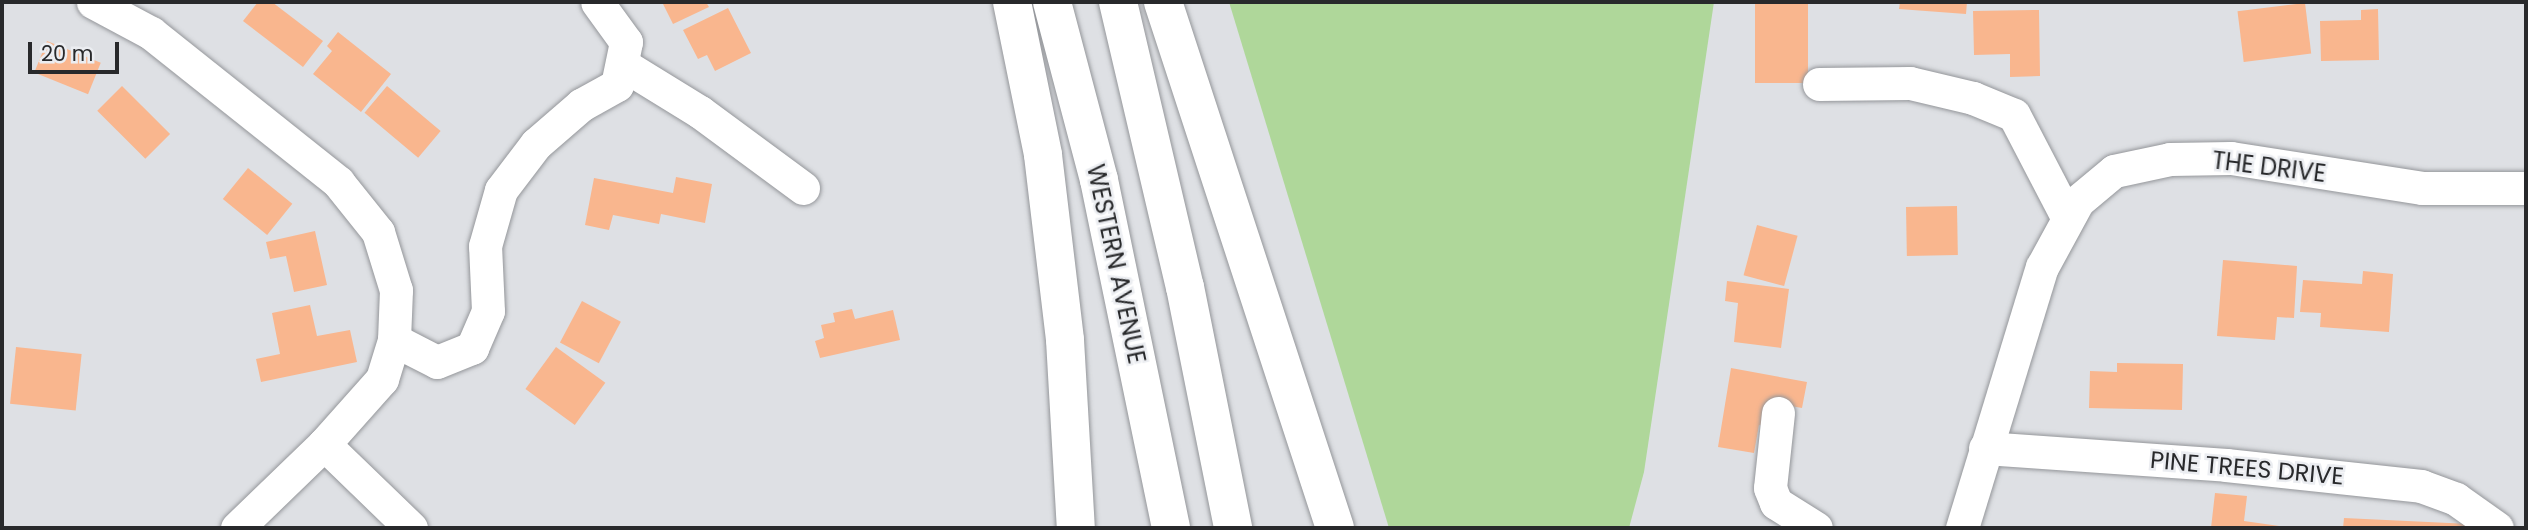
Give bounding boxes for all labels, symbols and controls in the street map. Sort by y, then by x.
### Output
scale bar [32,28,122,72]
text: 20 m [41,39,94,68]
street label: THE DRIVE [2211,146,2327,188]
street label: WESTERN AVENUE [1081,162,1151,366]
street label: PINE TREES DRIVE [2149,445,2345,491]

